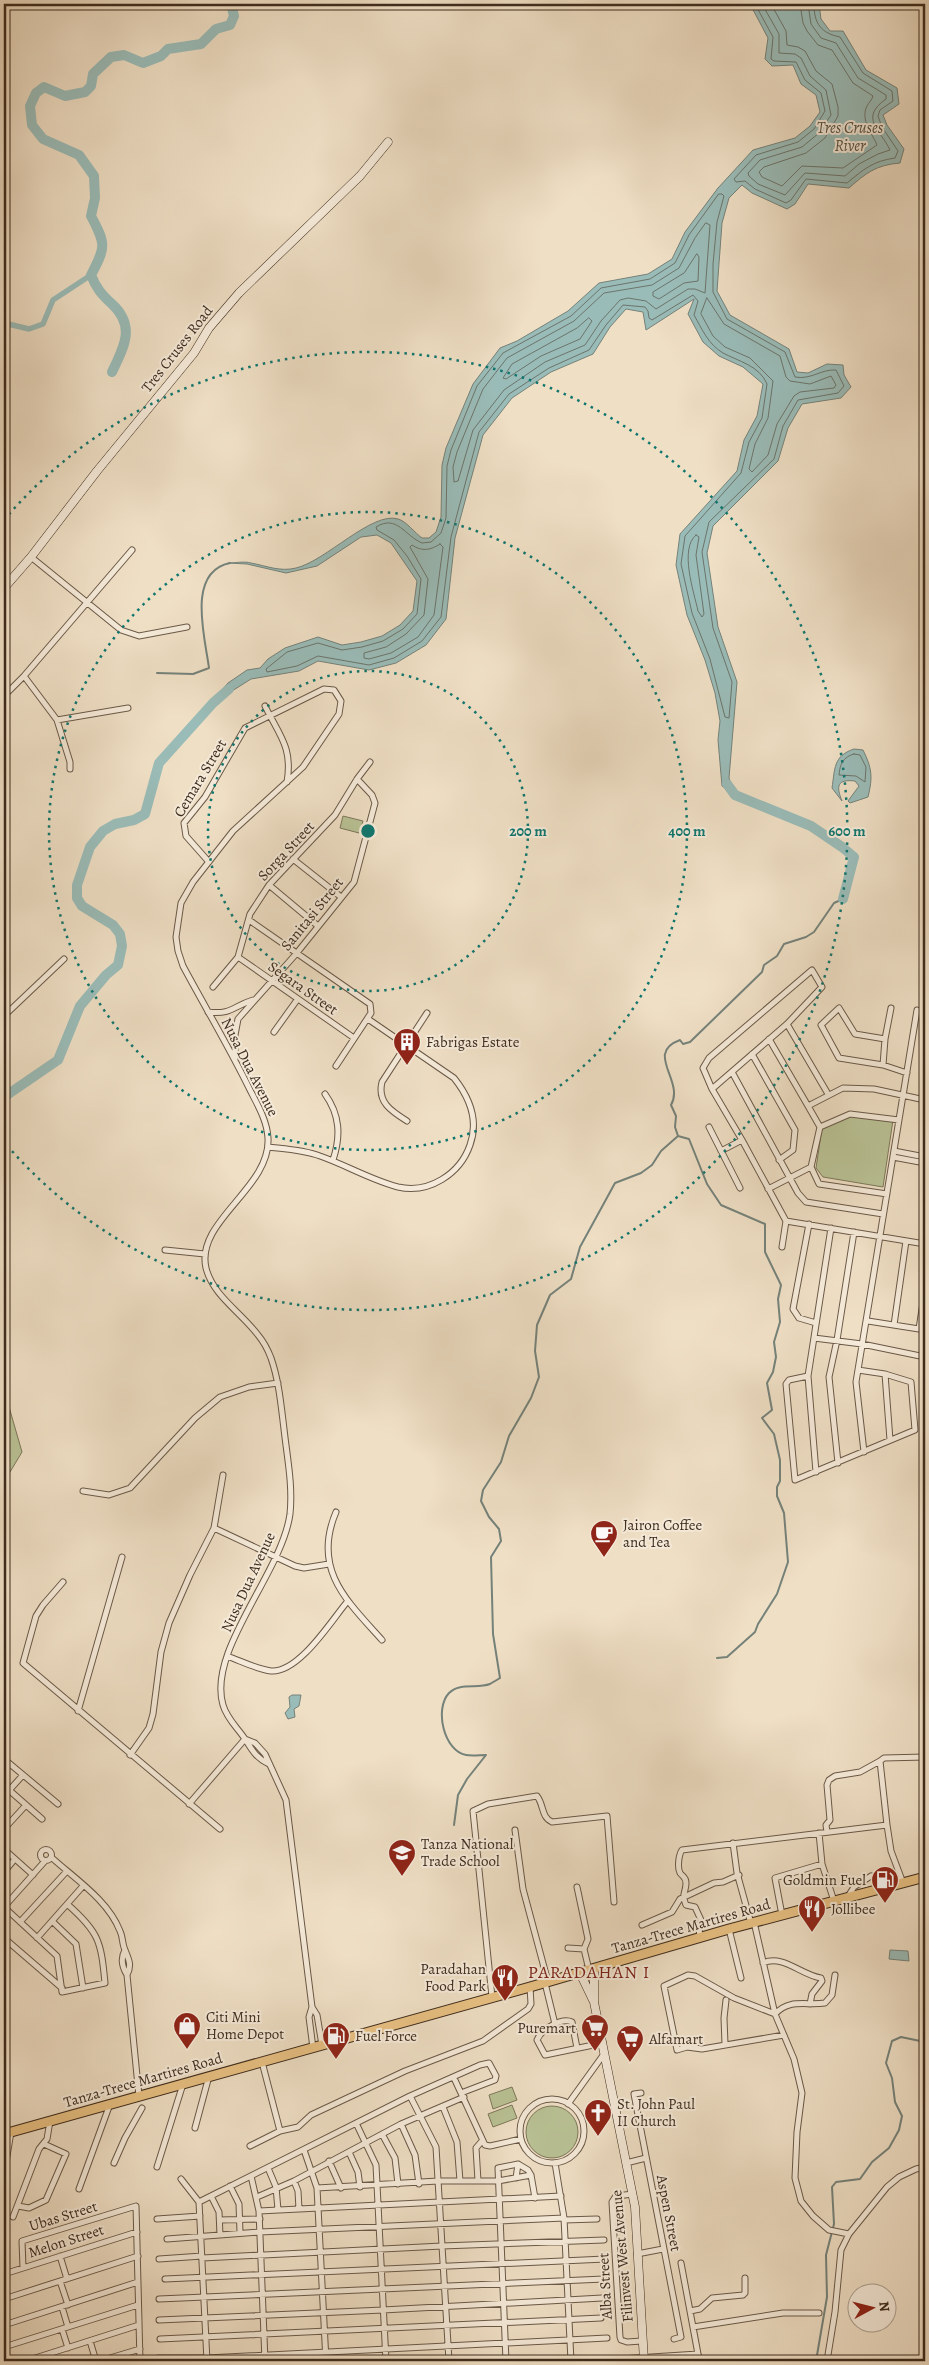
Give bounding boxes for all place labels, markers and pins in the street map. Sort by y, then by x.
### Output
centre of rings [359,822,377,840]
building icon: Fabrigas Estate [392,1027,422,1066]
place label: Fabrigas Estate [426,1032,520,1052]
place label: Jairon Coffee and Tea [623,1515,702,1552]
cafe icon: Jairon Coffee and Tea [589,1519,619,1558]
place label: Tanza National Trade School [421,1834,514,1871]
school or university icon: Tanza National Trade School [387,1838,417,1877]
fuel station icon: Goldmin Fuel [870,1865,900,1904]
place label: Goldmin Fuel [783,1870,866,1890]
restaurant icon: Jollibee [797,1894,827,1933]
place label: Jollibee [831,1899,876,1919]
place label: Paradahan Food Park [420,1959,487,1996]
restaurant icon: Paradahan Food Park [490,1963,520,2002]
place label: Citi Mini Home Depot [206,2007,284,2044]
shop icon: Citi Mini Home Depot [172,2011,202,2050]
supermarket icon: Puremart [580,2013,610,2052]
place label: Puremart [517,2018,576,2038]
fuel station icon: Fuel Force [321,2021,351,2060]
supermarket icon: Alfamart [615,2024,645,2063]
place label: Fuel Force [355,2026,417,2046]
place label: Alfamart [648,2029,703,2049]
place label: St. John Paul II Church [617,2094,695,2131]
church icon: St. John Paul II Church [583,2098,613,2137]

